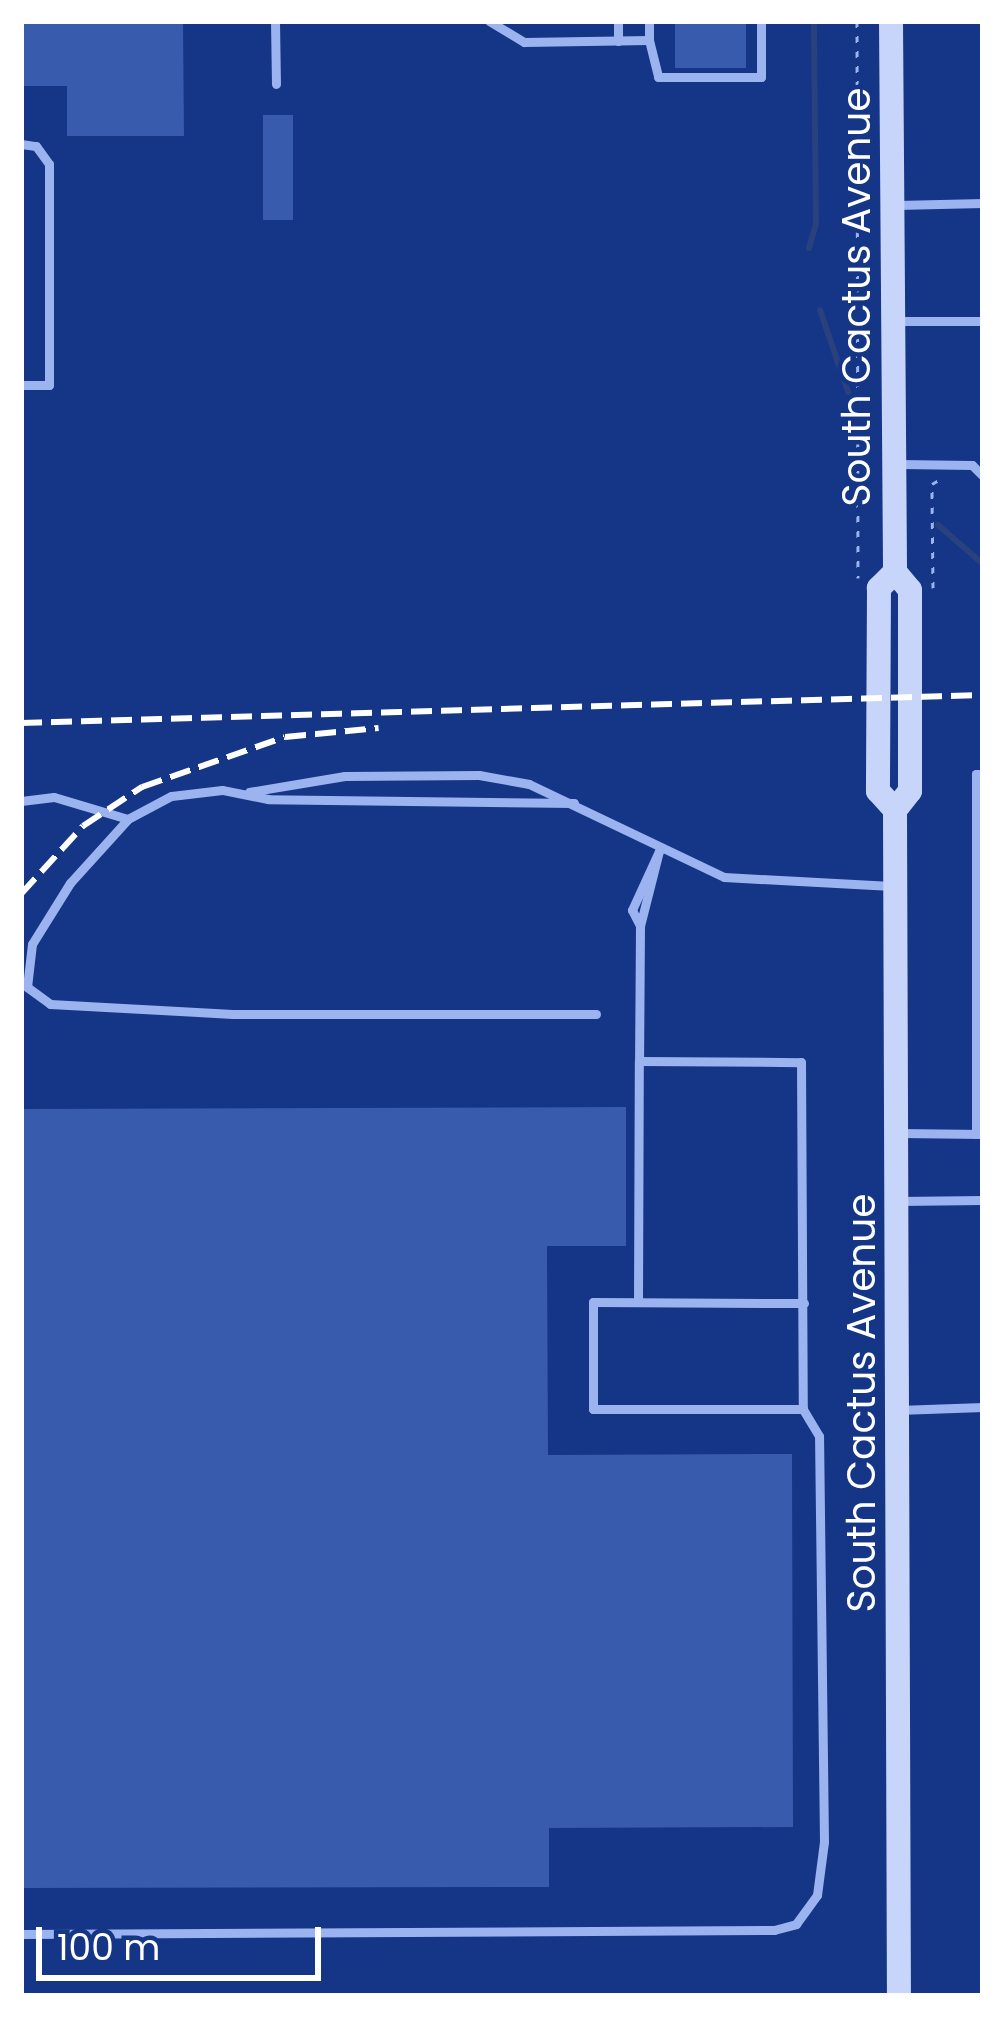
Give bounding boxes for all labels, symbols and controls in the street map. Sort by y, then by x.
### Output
street label: South Cactus Avenue [834,88,880,506]
street label: South Cactus Avenue [839,1194,885,1612]
scale bar [42,1903,327,1977]
text: 100 m [57,1922,160,1973]

